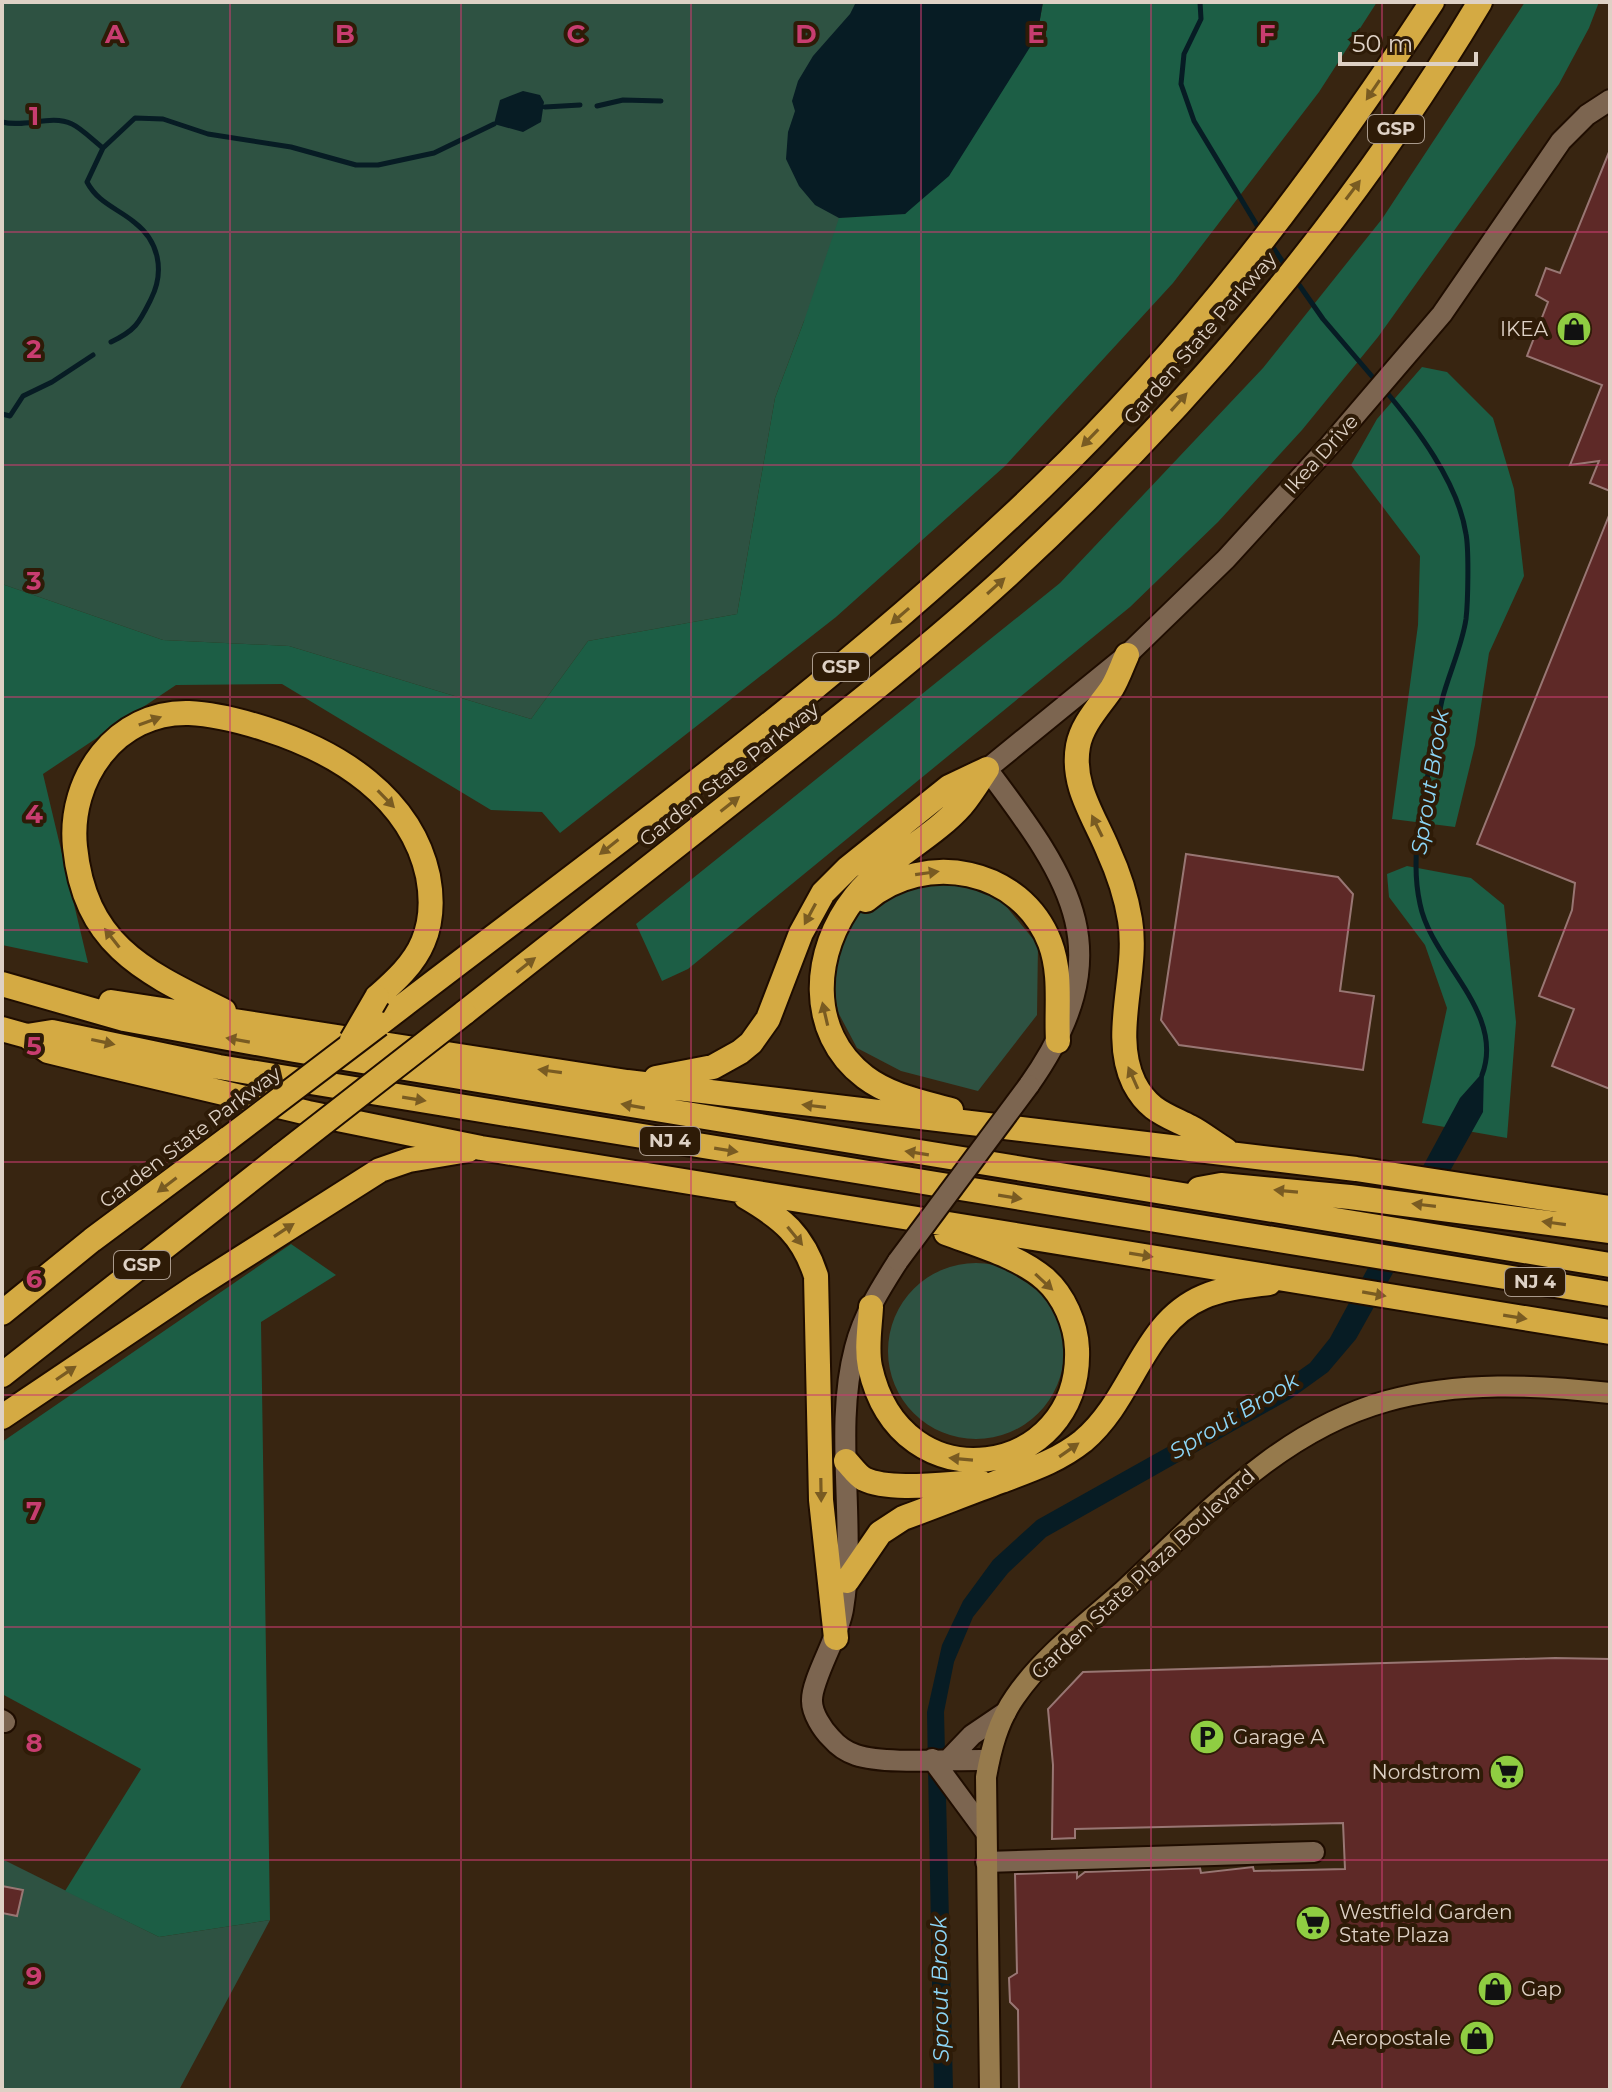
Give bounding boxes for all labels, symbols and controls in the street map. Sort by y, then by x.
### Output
scale bar [1340,16,1476,66]
text: A [104,18,126,50]
text: B [335,18,355,50]
text: C [567,18,586,50]
text: D [795,18,817,50]
text: E [1027,18,1045,50]
text: F [1259,18,1275,50]
text: 50 m [1352,29,1413,58]
one-way arrow [1366,80,1381,101]
text: 1 [29,100,39,132]
road number: GSP [1368,115,1424,143]
one-way arrow [1345,180,1361,200]
street label: Garden State Parkway [1118,247,1282,429]
shop icon: IKEA [1555,310,1593,348]
place label: IKEA [1500,317,1549,341]
text: 2 [26,333,42,365]
one-way arrow [1170,392,1187,412]
street label: Ikea Drive [1279,409,1363,499]
one-way arrow [1081,428,1099,447]
text: 3 [25,565,42,597]
one-way arrow [985,578,1005,595]
one-way arrow [891,607,911,624]
road number: GSP [813,653,869,681]
street label: Garden State Parkway [635,696,824,851]
water label: Sprout Brook [1405,707,1455,856]
one-way arrow [138,714,162,726]
one-way arrow [377,789,395,808]
one-way arrow [720,796,740,813]
text: 4 [25,798,43,830]
one-way arrow [1091,815,1104,838]
one-way arrow [599,839,619,855]
one-way arrow [915,866,940,879]
one-way arrow [804,903,818,925]
one-way arrow [104,928,121,948]
one-way arrow [516,957,536,974]
one-way arrow [818,1001,831,1026]
text: 5 [26,1030,42,1062]
one-way arrow [226,1033,251,1045]
one-way arrow [91,1037,116,1049]
street label: Garden State Parkway [95,1061,286,1213]
one-way arrow [537,1064,562,1077]
one-way arrow [1127,1066,1140,1090]
one-way arrow [402,1093,427,1105]
one-way arrow [801,1099,826,1112]
one-way arrow [620,1100,645,1112]
road number: NJ 4 [640,1127,700,1155]
one-way arrow [714,1144,739,1157]
one-way arrow [904,1146,929,1159]
one-way arrow [157,1176,177,1192]
one-way arrow [1273,1184,1298,1197]
one-way arrow [998,1191,1023,1203]
one-way arrow [1411,1199,1436,1212]
one-way arrow [1541,1216,1566,1229]
one-way arrow [273,1223,295,1238]
one-way arrow [786,1225,803,1245]
one-way arrow [1129,1249,1154,1261]
road number: GSP [114,1251,170,1279]
text: 6 [26,1263,43,1295]
road number: NJ 4 [1505,1268,1565,1296]
one-way arrow [1034,1273,1053,1291]
one-way arrow [1362,1288,1387,1300]
one-way arrow [1503,1311,1528,1324]
one-way arrow [56,1365,77,1380]
water label: Sprout Brook [1164,1366,1304,1465]
one-way arrow [1059,1443,1080,1458]
one-way arrow [948,1452,973,1465]
street label: Garden State Plaza Boulevard [1026,1464,1260,1684]
one-way arrow [814,1478,827,1503]
text: 7 [26,1495,42,1527]
parking icon: Garage A [1188,1718,1226,1756]
place label: Garage A [1233,1725,1325,1749]
text: 8 [25,1727,43,1759]
supermarket icon: Nordstrom [1488,1753,1526,1791]
place label: Nordstrom [1371,1760,1481,1784]
place label: Westfield Garden State Plaza [1339,1900,1512,1947]
supermarket icon: Westfield Garden State Plaza [1294,1904,1332,1942]
water label: Sprout Brook [925,1915,955,2062]
text: 9 [26,1960,42,1992]
shop icon: Gap [1476,1970,1514,2008]
place label: Gap [1521,1977,1562,2001]
shop icon: Aeropostale [1458,2019,1496,2057]
place label: Aeropostale [1332,2026,1451,2050]

